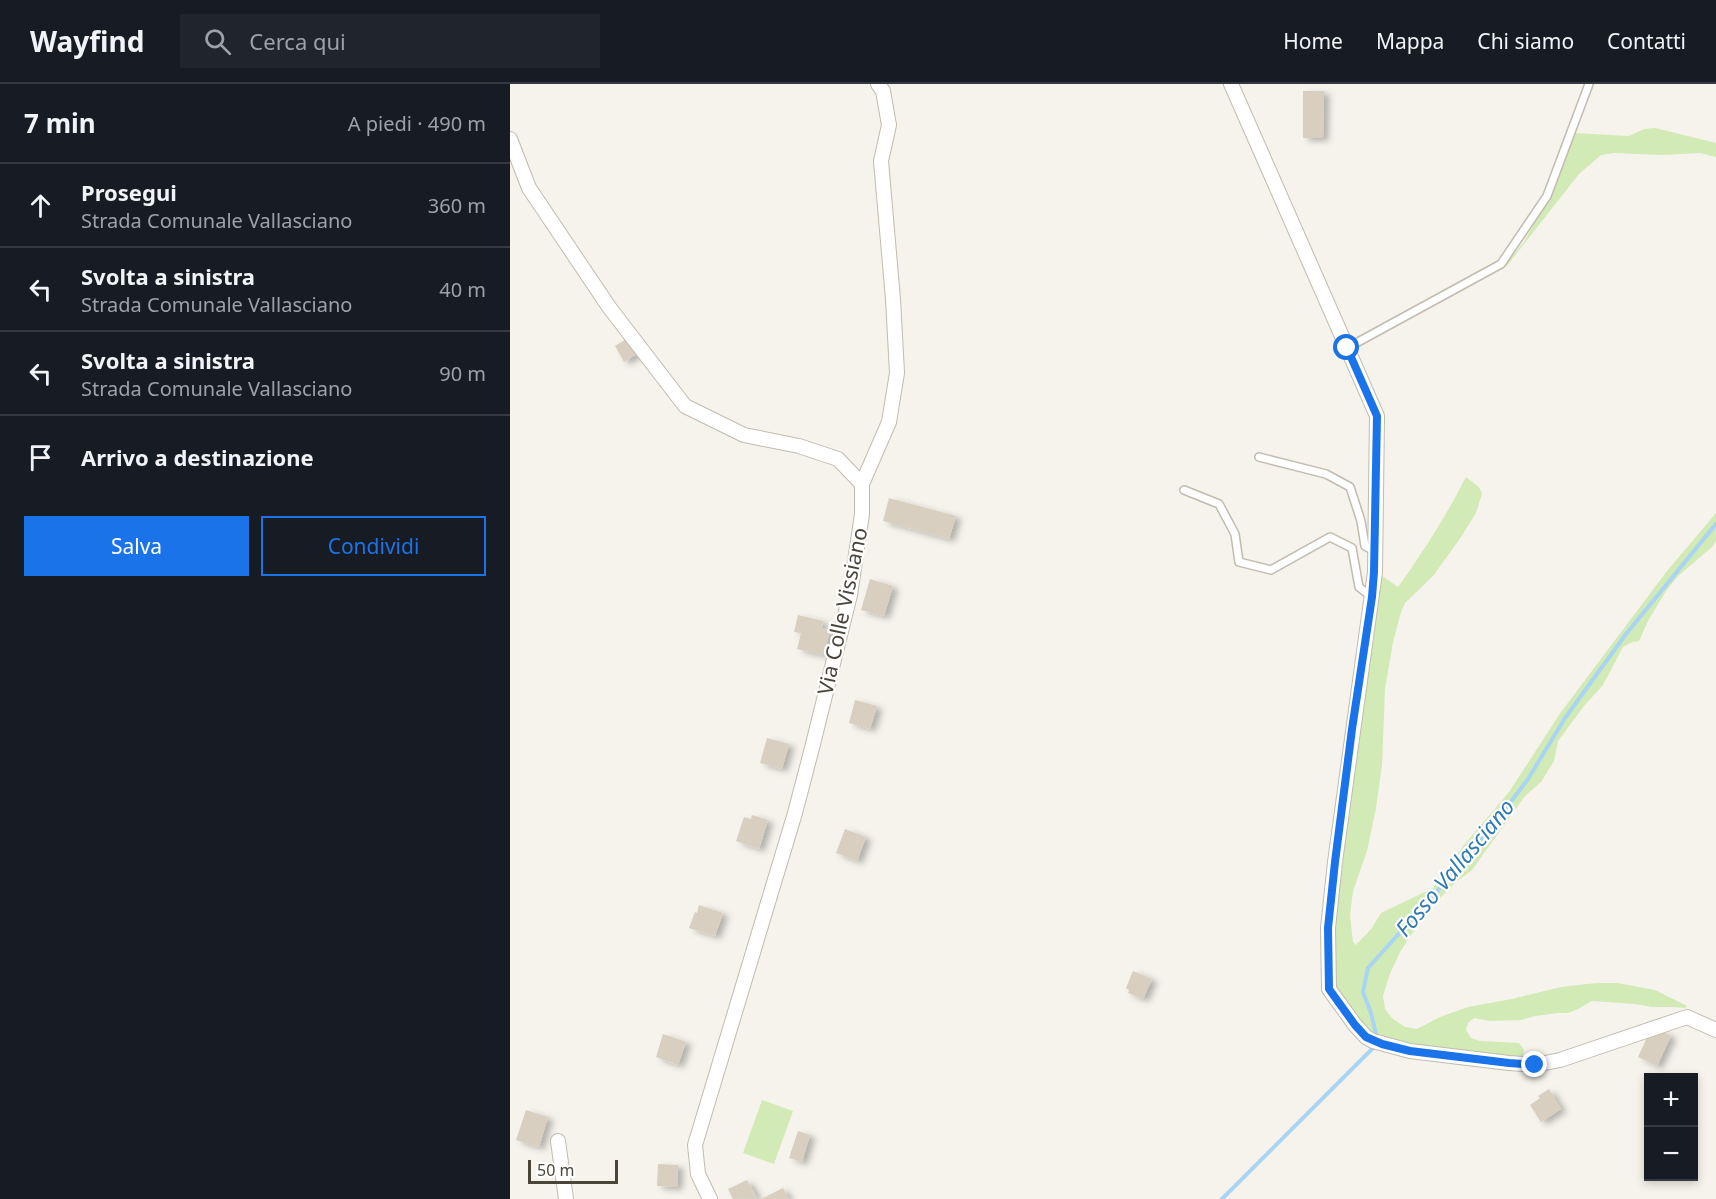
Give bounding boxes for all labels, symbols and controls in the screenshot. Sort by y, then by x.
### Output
search box [180,14,600,68]
text: Wayfind [30,22,144,60]
icon: search [201,25,234,58]
text: Cerca qui [249,26,346,56]
text: Home [1283,27,1343,55]
text: Mappa [1376,27,1444,55]
text: Chi siamo [1477,27,1574,55]
text: Contatti [1607,27,1686,55]
text: 7 min [24,105,96,141]
text: A piedi · 490 m [348,110,486,137]
text: Prosegui [81,177,177,207]
icon: ahead [24,189,57,222]
text: 360 m [428,192,486,219]
text: Strada Comunale Vallasciano [81,207,352,234]
text: Svolta a sinistra [81,261,255,291]
icon: left [24,273,57,306]
text: 40 m [439,276,486,303]
text: Strada Comunale Vallasciano [81,291,352,318]
route start [1333,334,1359,360]
text: Svolta a sinistra [81,345,255,375]
icon: left [24,357,57,390]
text: 90 m [439,360,486,387]
text: Strada Comunale Vallasciano [81,375,352,402]
icon: arrive [24,441,57,474]
text: Arrivo a destinazione [81,442,314,472]
button: Salva [24,516,249,576]
button: Condividi [261,516,486,576]
street label: Via Colle Vissiano [811,525,873,697]
water label: Fosso Vallasciano [1388,792,1520,942]
route end [1521,1051,1547,1077]
map controls [1644,1073,1698,1181]
button: + [1644,1073,1698,1127]
button: − [1644,1127,1698,1181]
scale bar [528,1157,618,1184]
text: 50 m [537,1159,574,1181]

